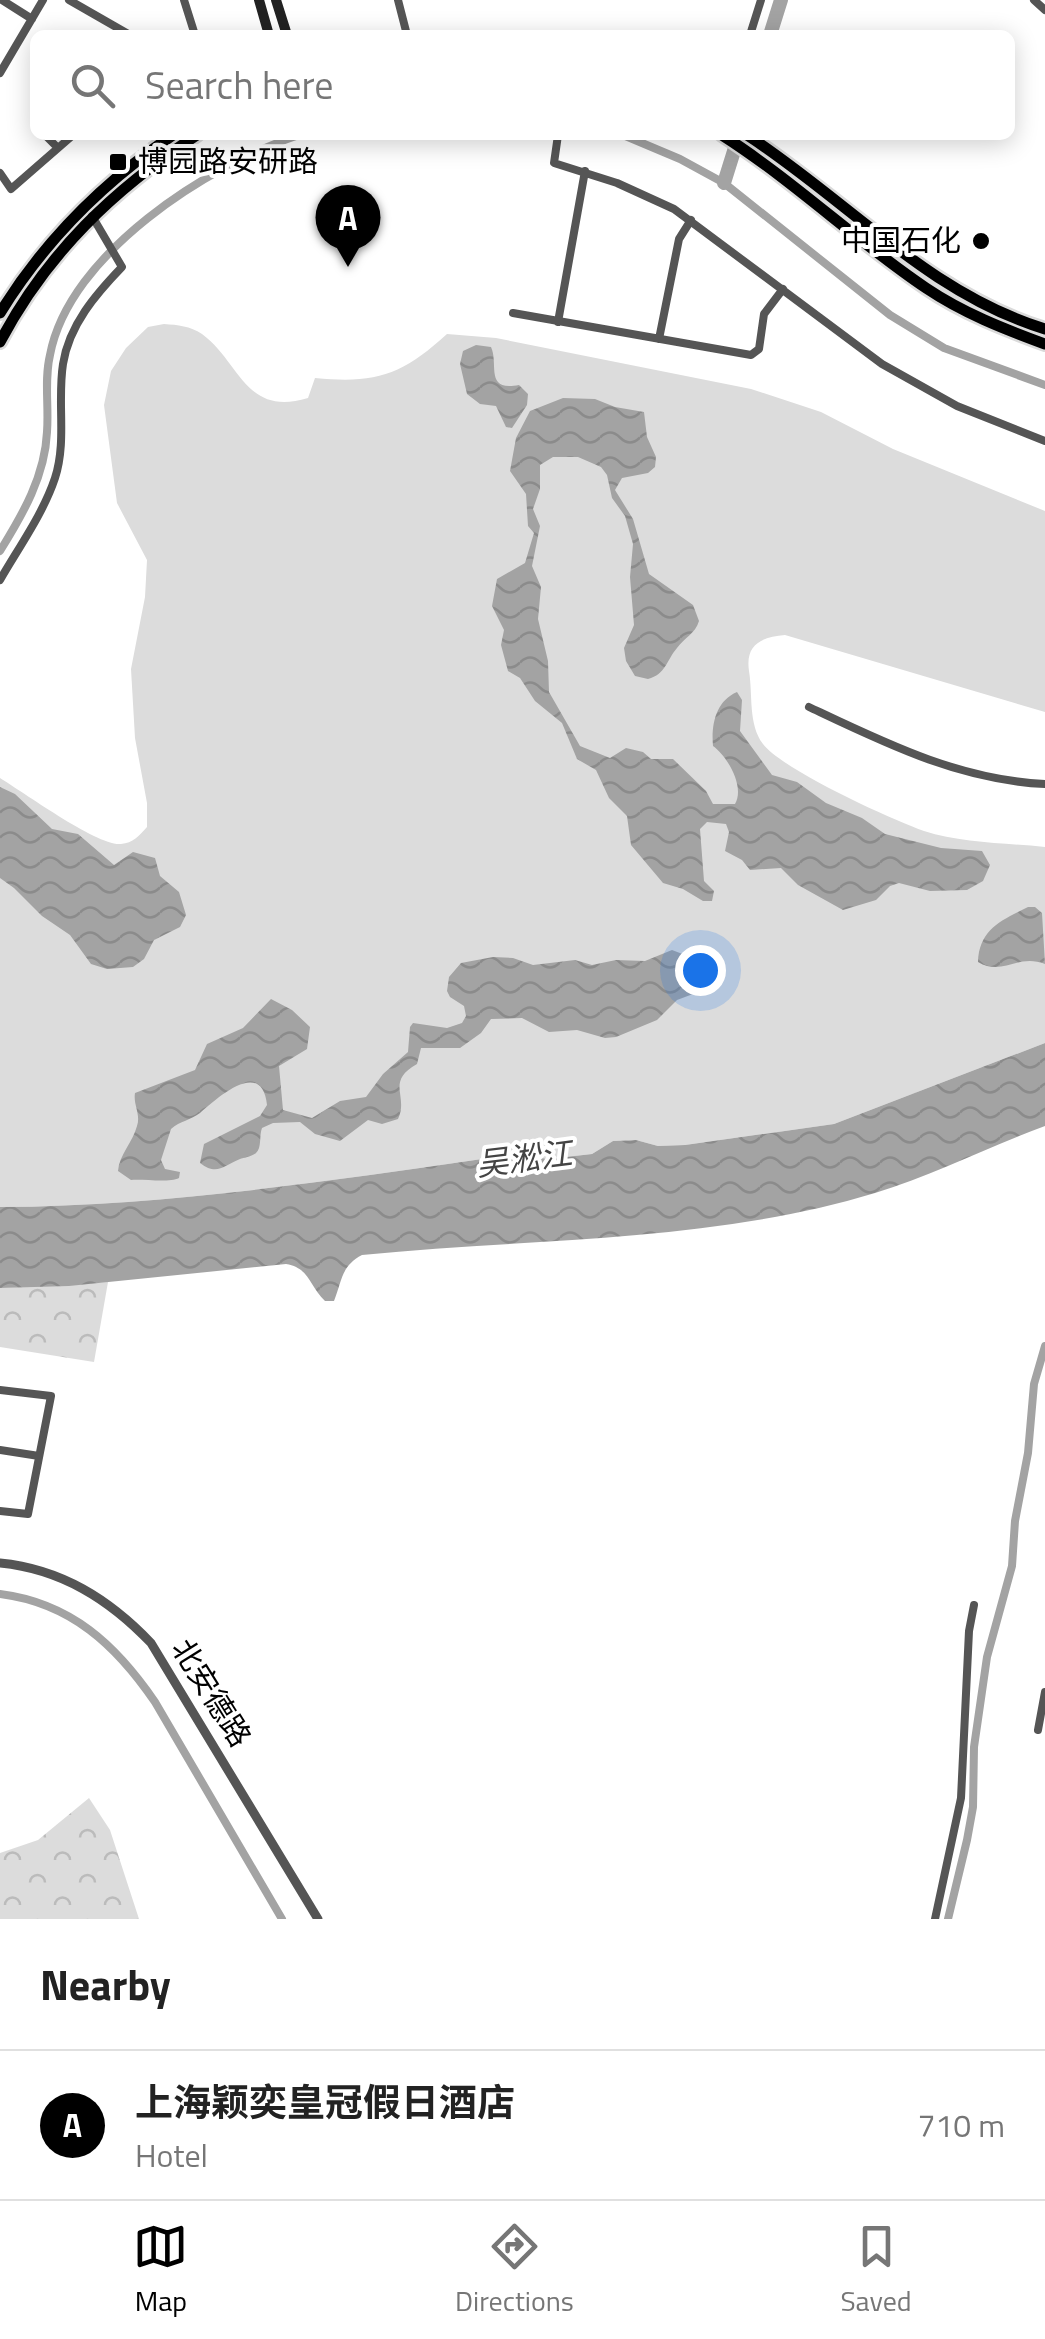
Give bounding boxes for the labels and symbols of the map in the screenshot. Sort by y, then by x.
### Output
place label: 博园路安研路 [138,138,318,184]
marker: 博园路安研路 [107,151,129,173]
pin: A [316,184,380,267]
place label: 中国石化 [841,217,961,263]
marker: 中国石化 [970,230,992,252]
your location [675,945,726,996]
water label: 吴淞江 [473,1128,577,1188]
street label: 北安德路 [161,1629,263,1756]

